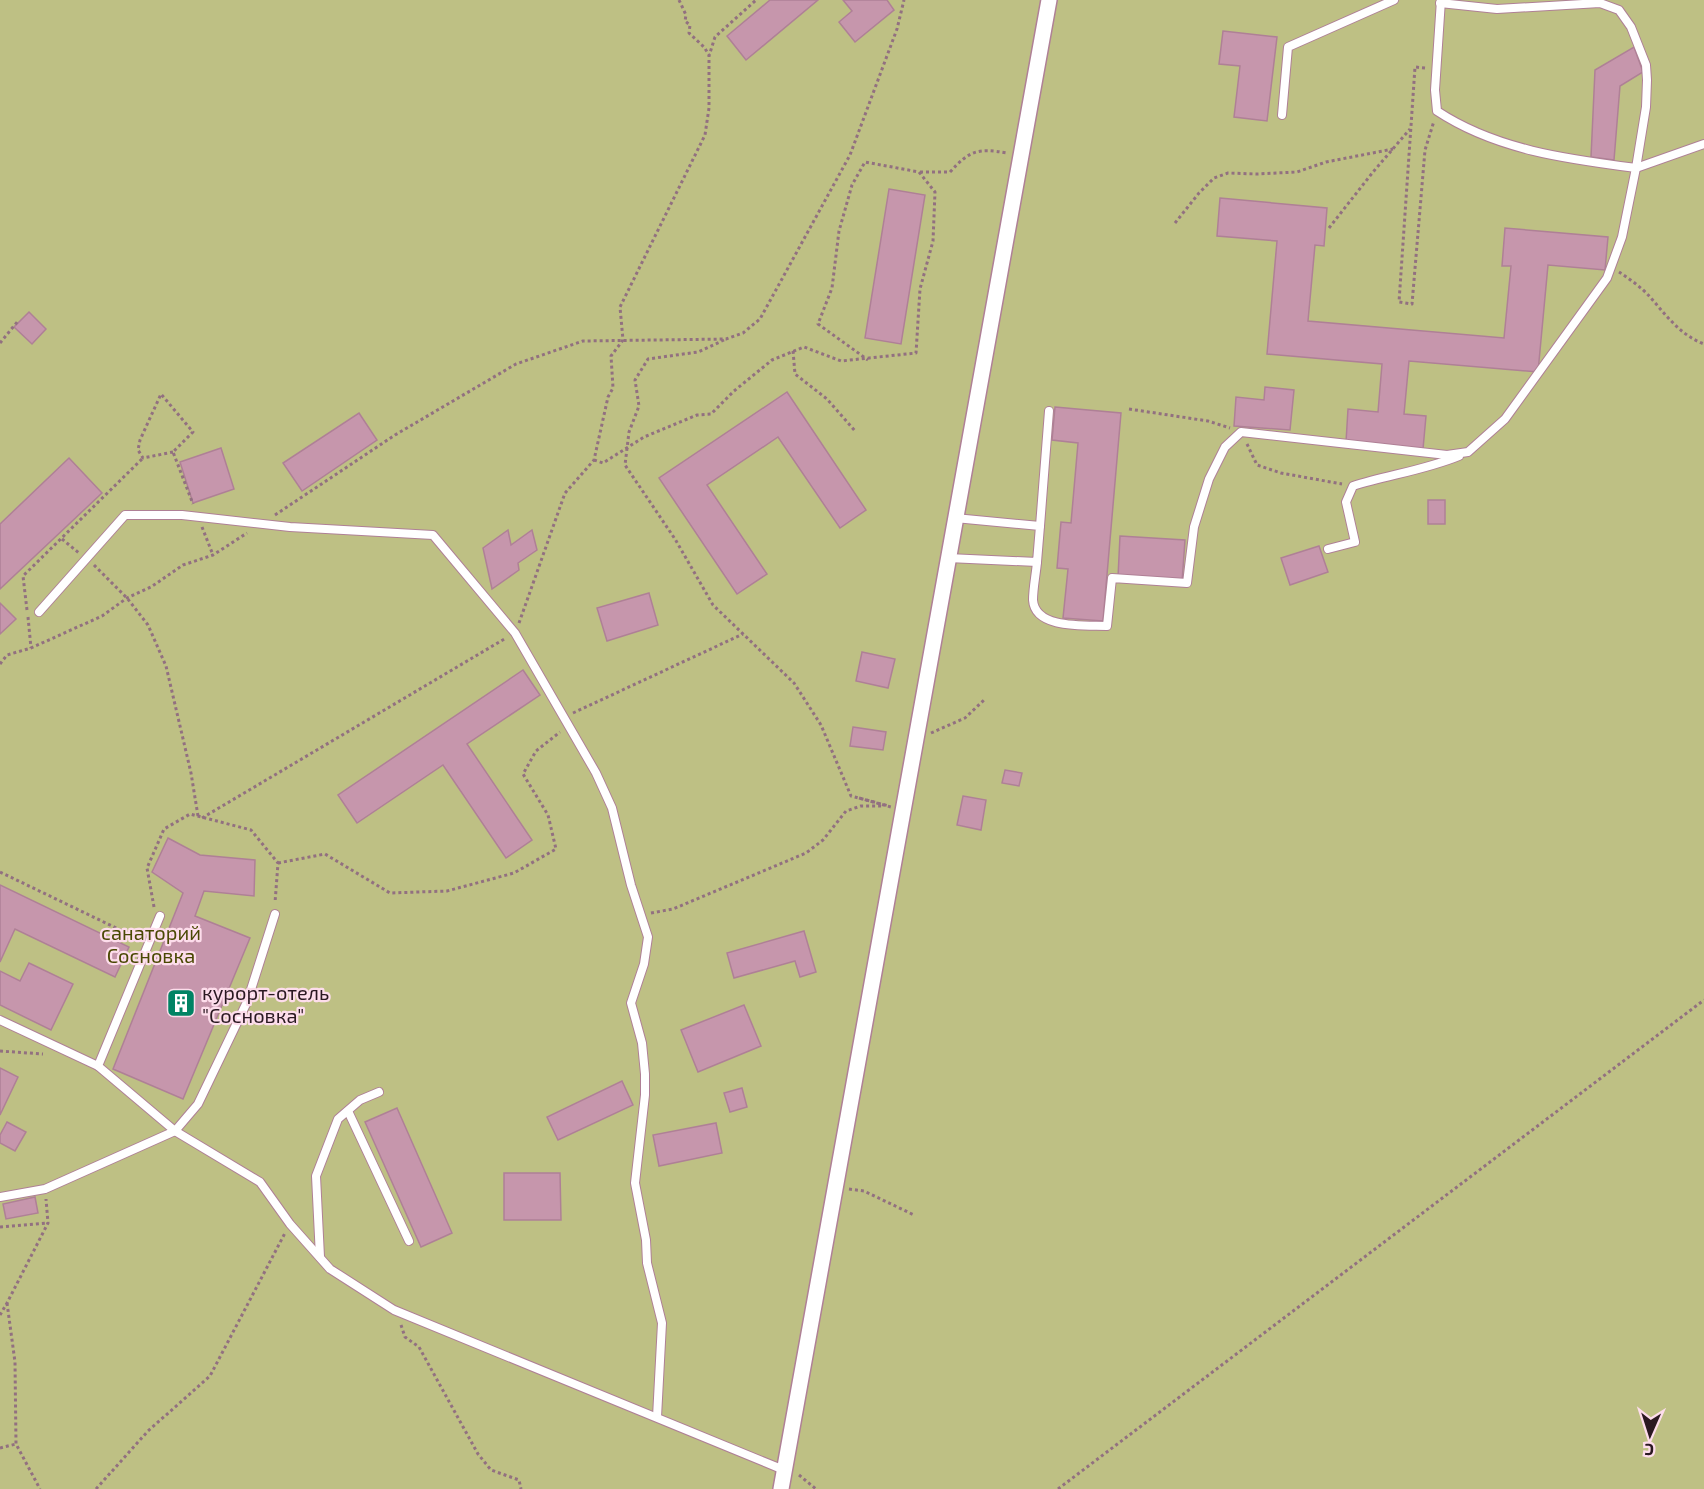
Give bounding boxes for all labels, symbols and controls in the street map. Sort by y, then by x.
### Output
park label: санаторий Сосновка [101,920,201,967]
place label: курорт-отель "Сосновка" [202,980,329,1027]
building icon: курорт-отель "Сосновка" [165,987,197,1019]
north arrow [1620,1405,1680,1465]
text: С [1644,1441,1654,1460]

